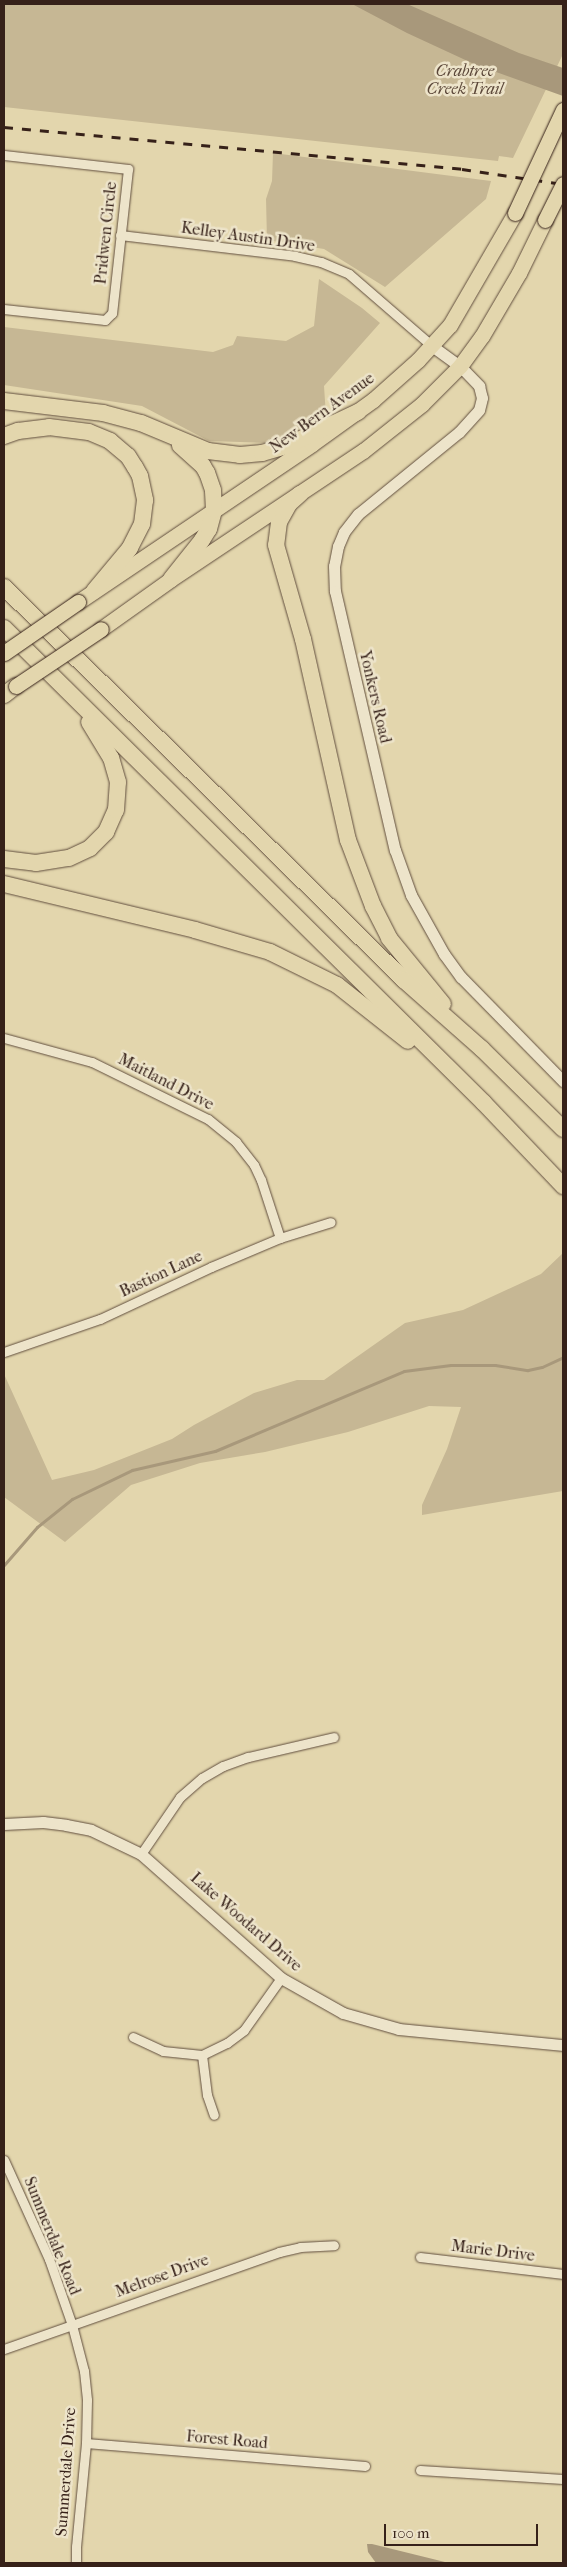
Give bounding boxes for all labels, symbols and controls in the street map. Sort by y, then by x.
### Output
park label: Crabtree Creek Trail [427,61,503,99]
street label: Pridwen Circle [91,181,121,285]
street label: Kelley Austin Drive [180,218,316,256]
street label: New Bern Avenue [266,369,378,457]
street label: Yonkers Road [355,649,395,745]
street label: Maitland Drive [115,1050,217,1114]
street label: Bastion Lane [117,1246,205,1302]
street label: Lake Woodard Drive [186,1868,306,1976]
street label: Summerdale Road [20,2174,84,2298]
street label: Marie Drive [450,2236,536,2266]
street label: Melrose Drive [113,2250,211,2302]
street label: Summerdale Drive [52,2407,80,2537]
street label: Forest Road [185,2427,269,2453]
scale bar [387,2514,541,2546]
text: 100 m [392,2524,430,2542]

